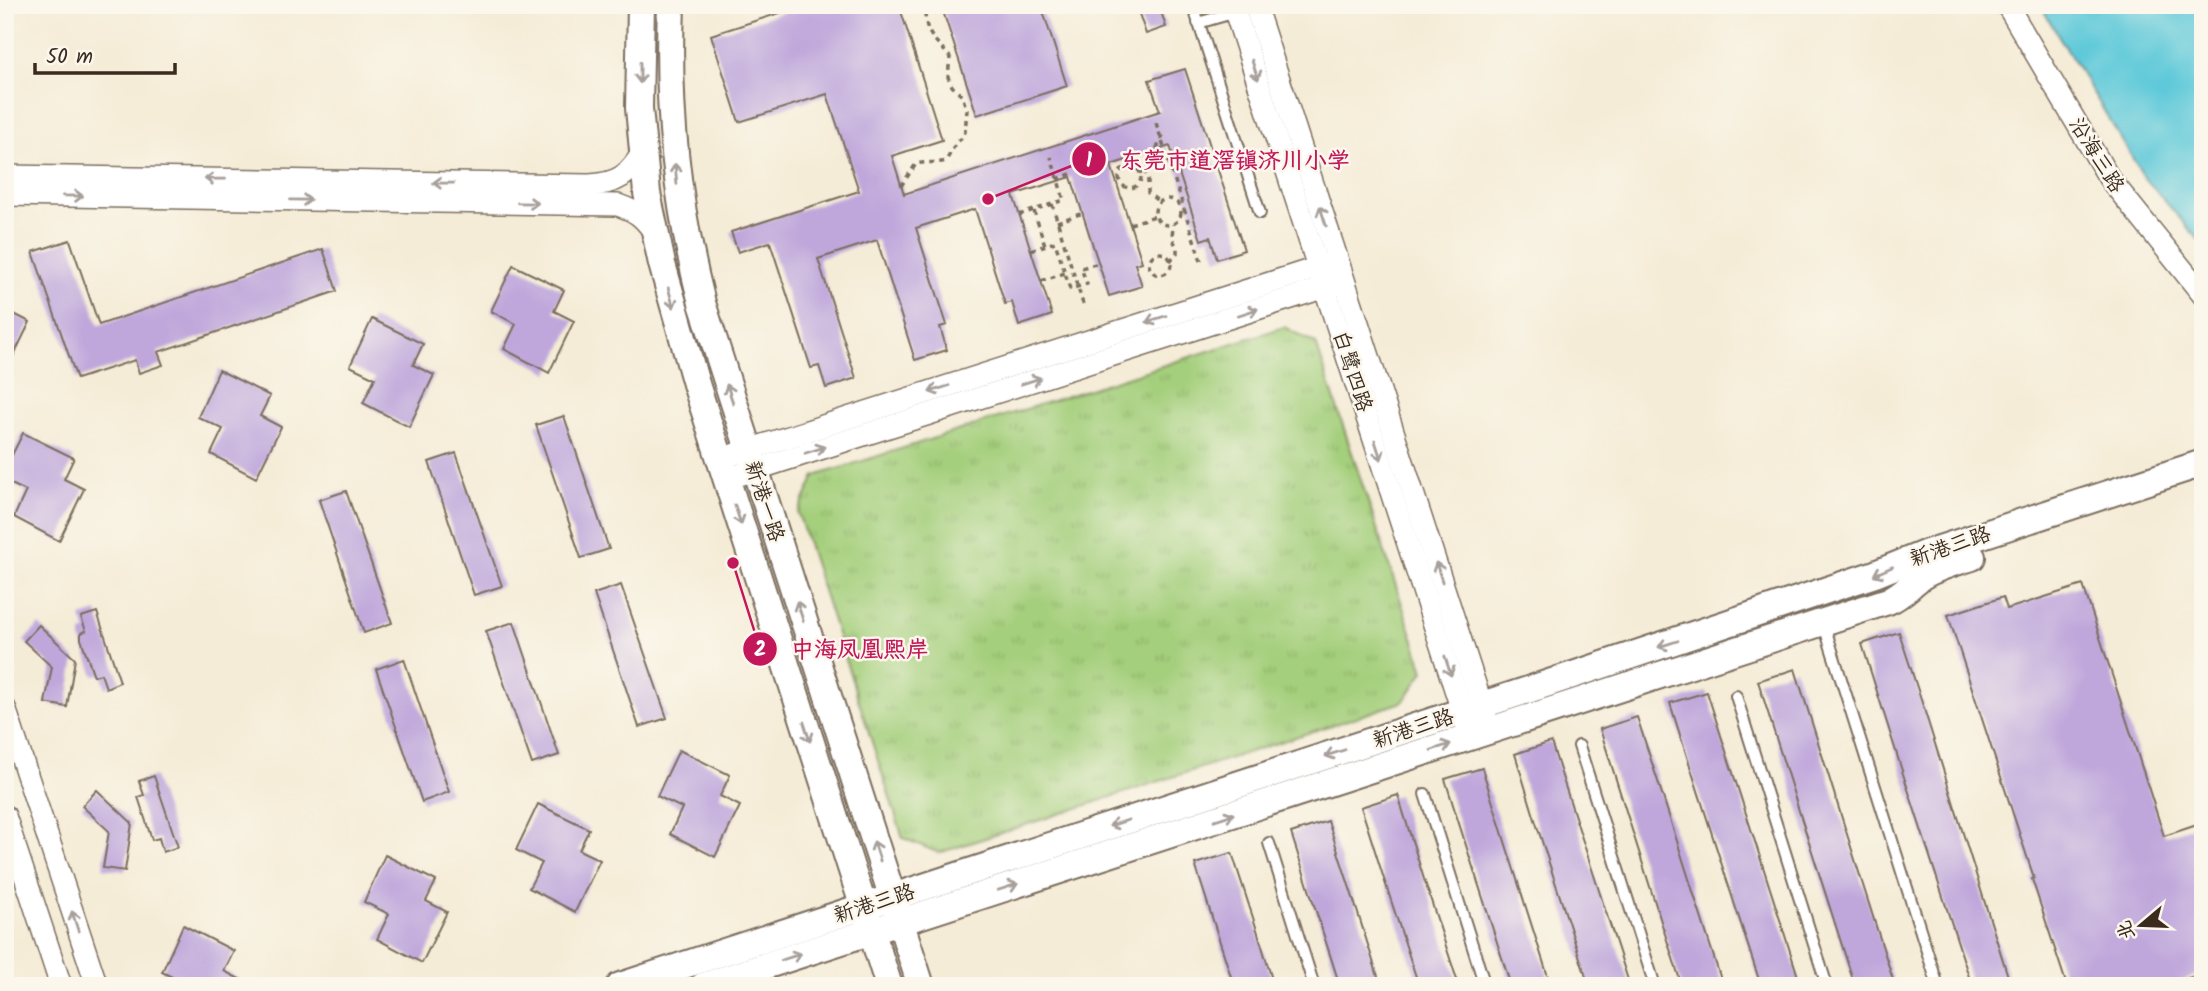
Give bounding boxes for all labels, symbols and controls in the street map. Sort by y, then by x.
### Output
scale bar [35,32,175,76]
text: 50 m [46,41,93,74]
one-way arrow [1249,59,1262,81]
one-way arrow [633,62,646,85]
street label: 沿海三路 [2059,111,2132,200]
callout: 东莞市道滘镇济川小学 [1071,137,1364,181]
text: 东莞市道滘镇济川小学 [1120,144,1350,180]
text: 1 [1086,145,1093,178]
one-way arrow [669,163,682,186]
one-way arrow [204,173,227,186]
one-way arrow [432,176,455,190]
one-way arrow [62,189,85,203]
one-way arrow [289,193,312,206]
one-way arrow [517,197,540,210]
one-way arrow [1316,205,1329,227]
one-way arrow [665,286,678,309]
one-way arrow [1237,305,1259,318]
one-way arrow [1145,314,1167,327]
street label: 白鹭四路 [1323,326,1380,417]
one-way arrow [1020,374,1042,386]
one-way arrow [929,383,951,396]
one-way arrow [723,384,736,406]
one-way arrow [1373,438,1385,460]
one-way arrow [803,443,825,456]
street label: 新港一路 [735,456,792,547]
one-way arrow [733,504,745,526]
street label: 新港三路 [1905,518,1996,577]
one-way arrow [1432,562,1444,584]
one-way arrow [1873,565,1894,578]
one-way arrow [793,600,806,622]
callout: 中海凤凰熙岸 [742,627,943,671]
text: 中海凤凰熙岸 [791,633,929,669]
text: 2 [754,634,766,667]
one-way arrow [1657,638,1679,651]
one-way arrow [1442,655,1455,677]
street label: 新港三路 [1368,701,1459,758]
one-way arrow [802,721,815,743]
one-way arrow [1429,739,1451,752]
one-way arrow [1324,747,1346,760]
one-way arrow [1213,810,1235,822]
one-way arrow [1108,818,1130,831]
one-way arrow [870,840,883,862]
street label: 新港三路 [829,876,920,933]
one-way arrow [996,880,1018,892]
north arrow [2106,890,2176,960]
one-way arrow [68,910,81,932]
text: 北 [2110,916,2144,944]
one-way arrow [780,950,802,962]

